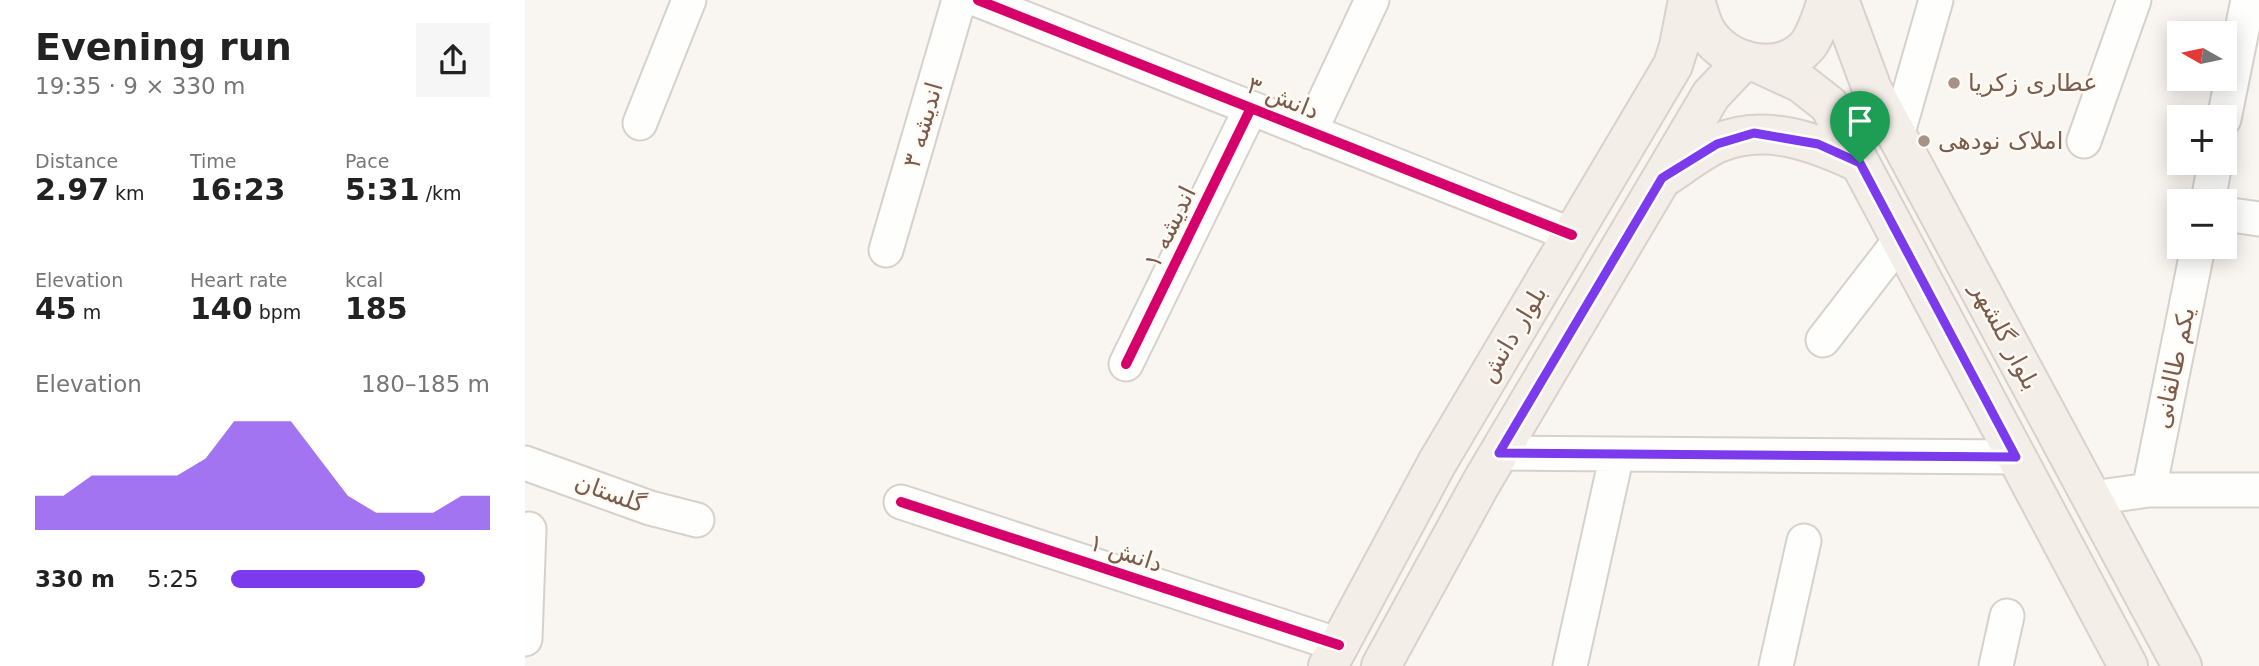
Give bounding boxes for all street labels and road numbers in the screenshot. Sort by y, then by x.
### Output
street label: دانش ۳ [1243,71,1323,125]
street label: اندیشه ۳ [897,79,949,171]
street label: اندیشه ۱ [1138,182,1202,272]
street label: بلوار گلشهر [1964,276,2045,395]
street label: بلوار دانش [1473,281,1553,387]
street label: یکم طالقانی [2147,305,2201,431]
street label: گلستان [571,467,650,519]
street label: دانش ۱ [1086,528,1166,578]

